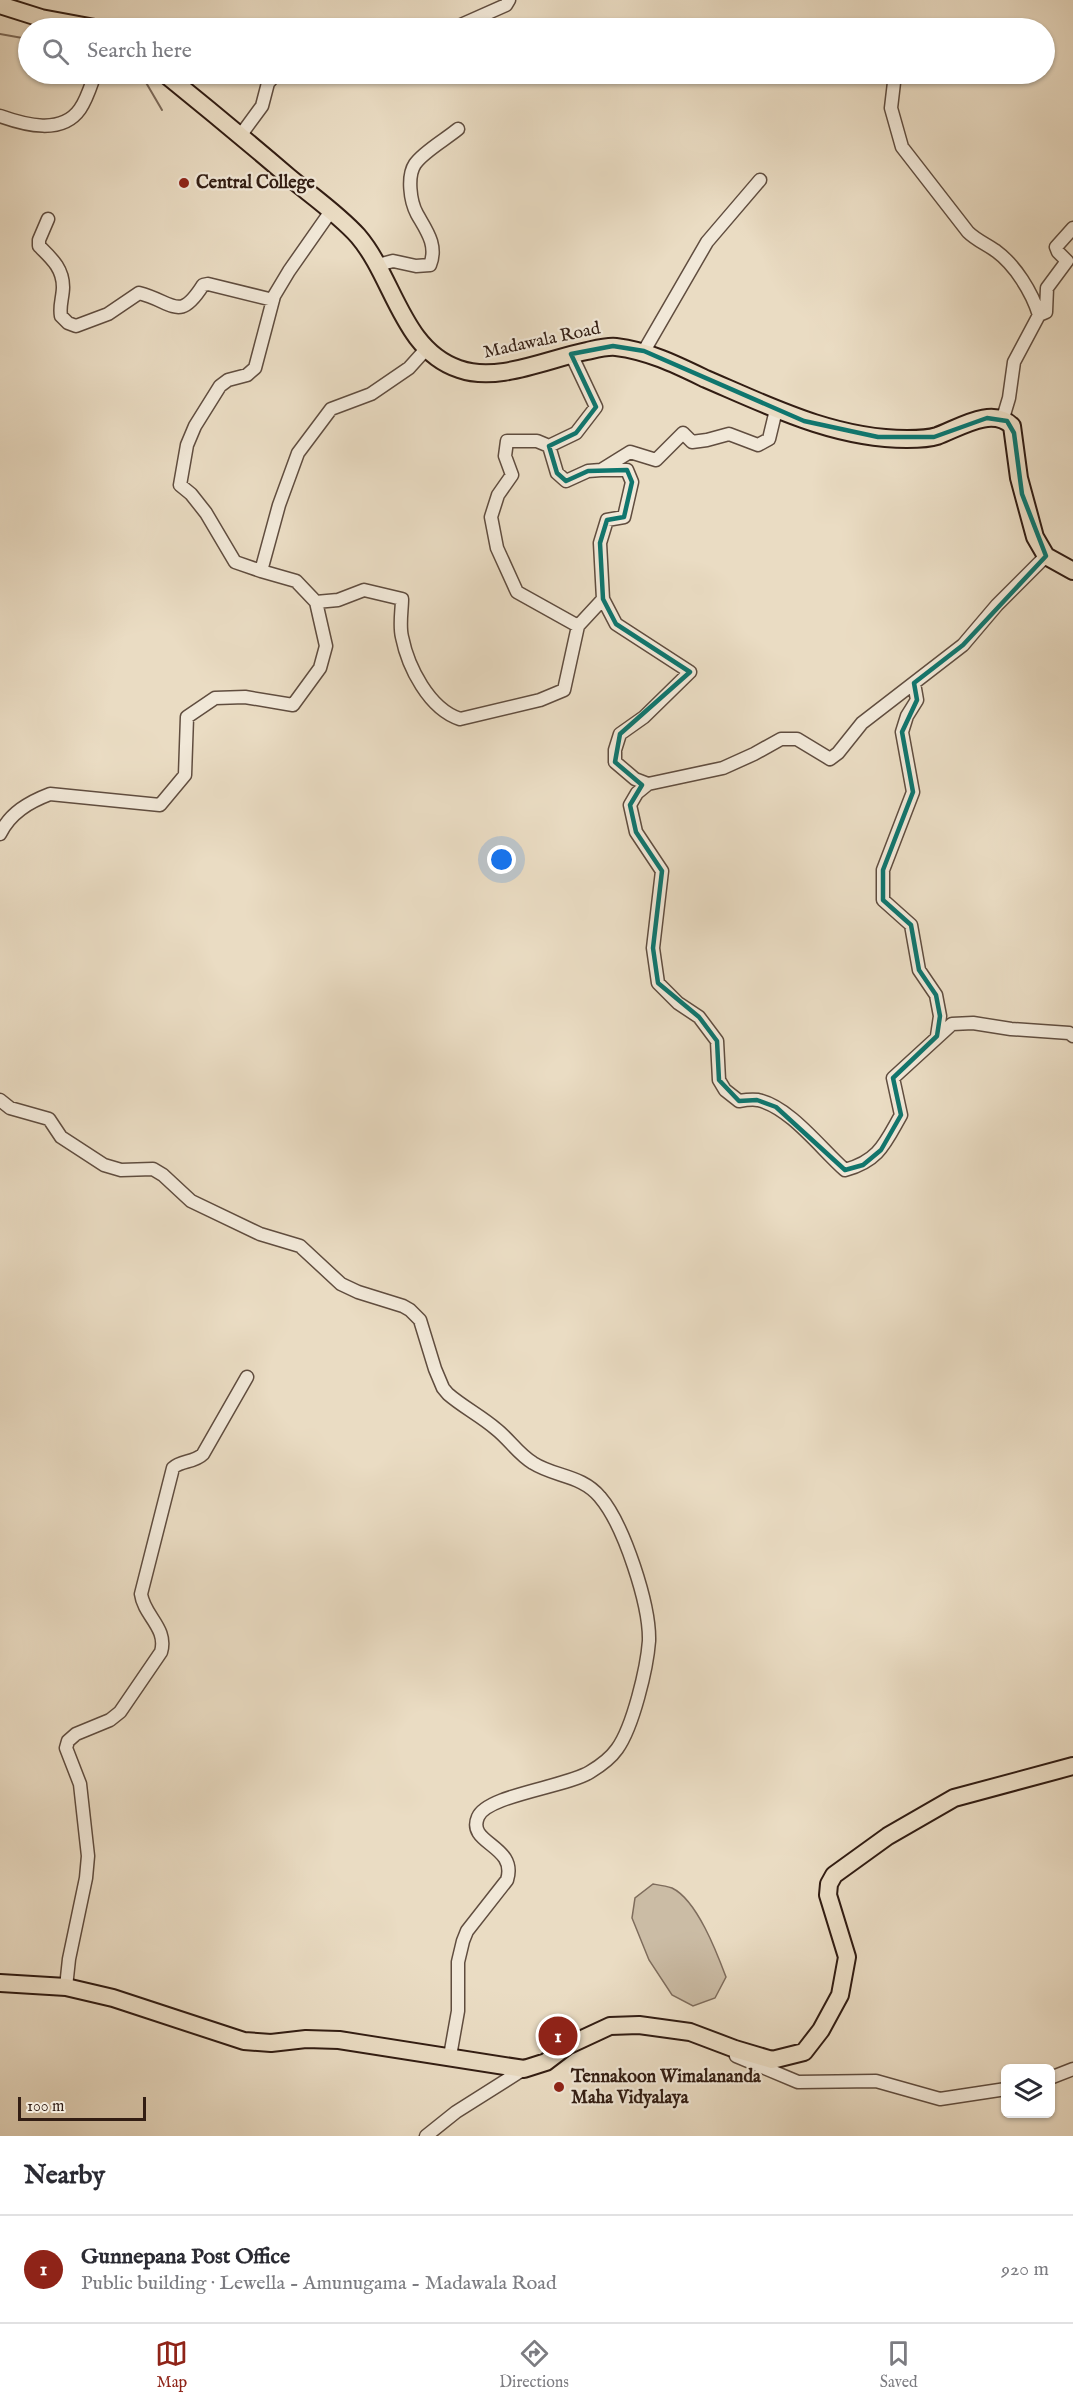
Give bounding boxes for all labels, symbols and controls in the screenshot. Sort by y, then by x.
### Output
search box [18,18,1055,84]
icon: search [39,35,72,68]
text: Search here [87,37,192,65]
place label: Central College [196,172,315,195]
marker: Central College [177,176,191,190]
street label: Madawala Road [482,317,603,365]
your location [487,845,516,874]
pin: 1 [538,2014,578,2058]
map controls [1001,2064,1055,2118]
button: layers [1001,2064,1055,2118]
place label: Tennakoon Wimalananda Maha Vidyalaya [570,2066,762,2110]
marker: Tennakoon Wimalananda Maha Vidyalaya [552,2080,566,2094]
scale bar [18,2094,146,2122]
text: 100 m [27,2097,64,2117]
text: Nearby [24,2159,105,2192]
text: Gunnepana Post Office [81,2243,290,2271]
text: 1 [40,2257,47,2282]
text: 920 m [1001,2257,1049,2282]
text: Public building · Lewella - Amunugama - Madawala Road [81,2271,557,2296]
tab: Map [155,2337,188,2393]
tab: Directions [499,2337,569,2393]
tab: Saved [880,2337,918,2393]

